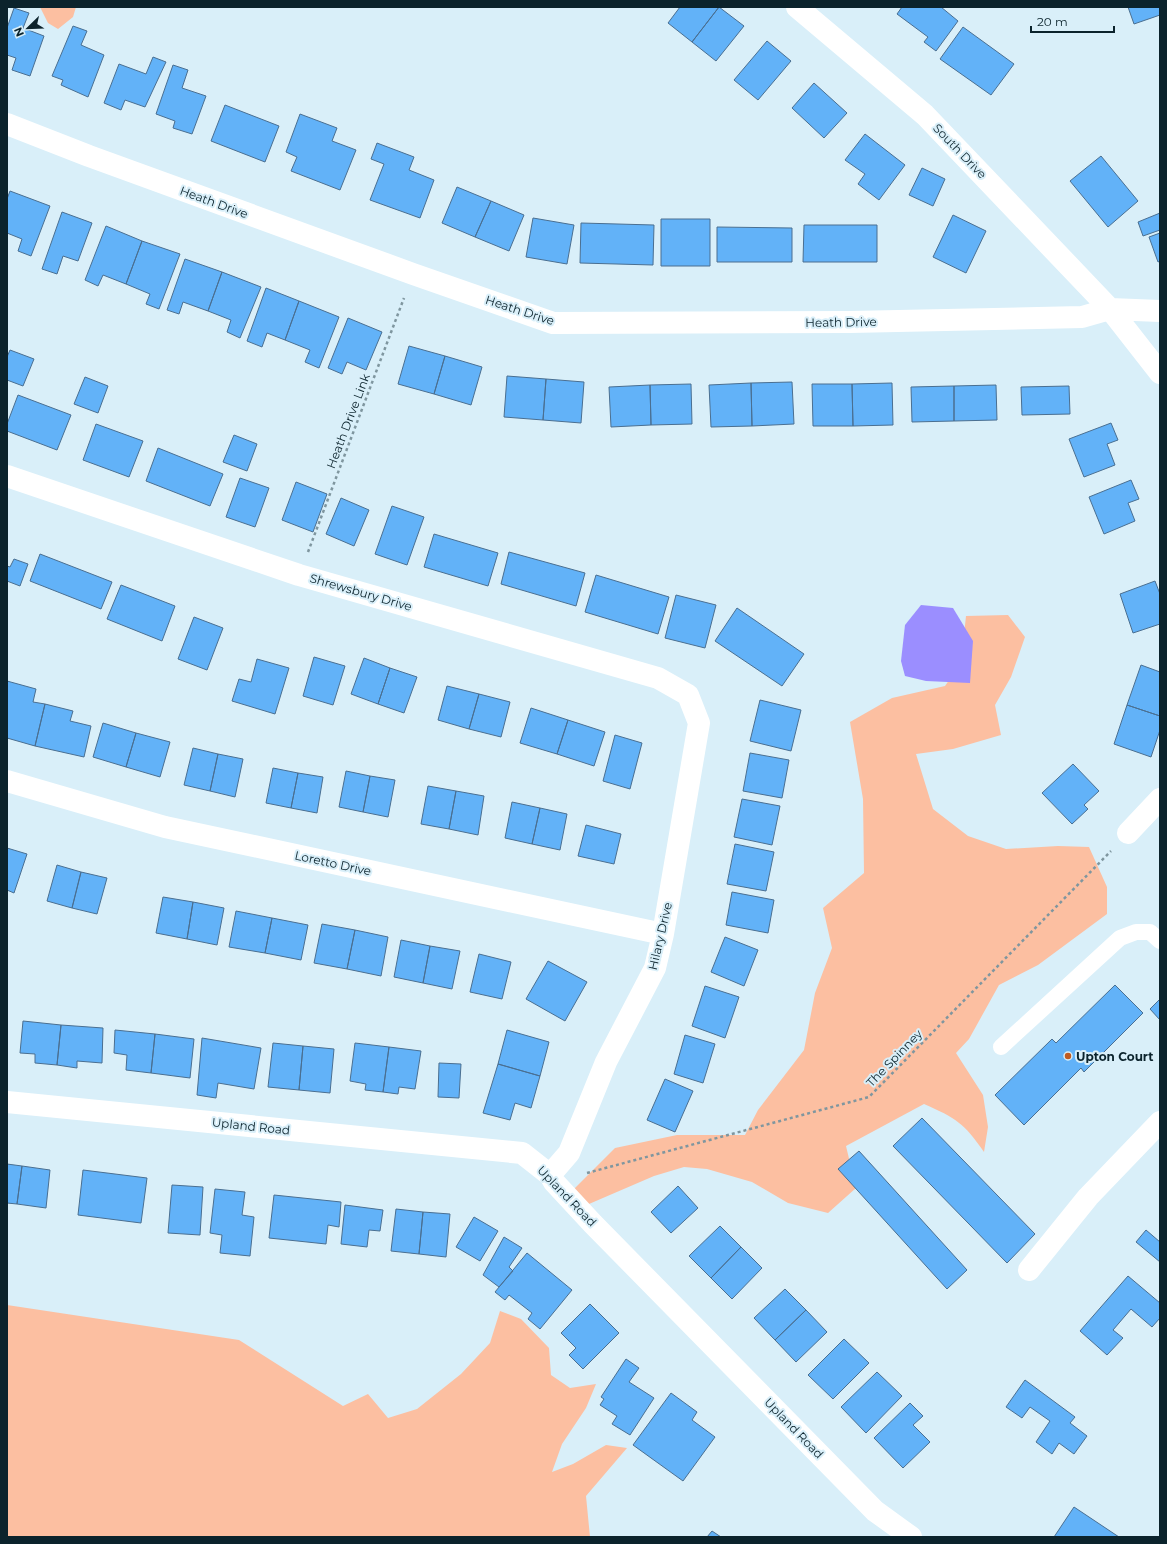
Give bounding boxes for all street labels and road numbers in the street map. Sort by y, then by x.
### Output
street label: South Drive [930,120,990,182]
street label: Heath Drive [178,183,250,221]
street label: Heath Drive [484,292,556,328]
street label: Heath Drive [805,314,877,330]
street label: Heath Drive Link [323,371,373,470]
street label: Shrewsbury Drive [308,570,414,614]
street label: Loretto Drive [293,848,373,878]
street label: Hilary Drive [645,901,675,971]
street label: The Spinney [863,1026,925,1090]
street label: Upland Road [211,1114,291,1138]
street label: Upland Road [534,1162,600,1230]
street label: Upland Road [761,1394,827,1462]

